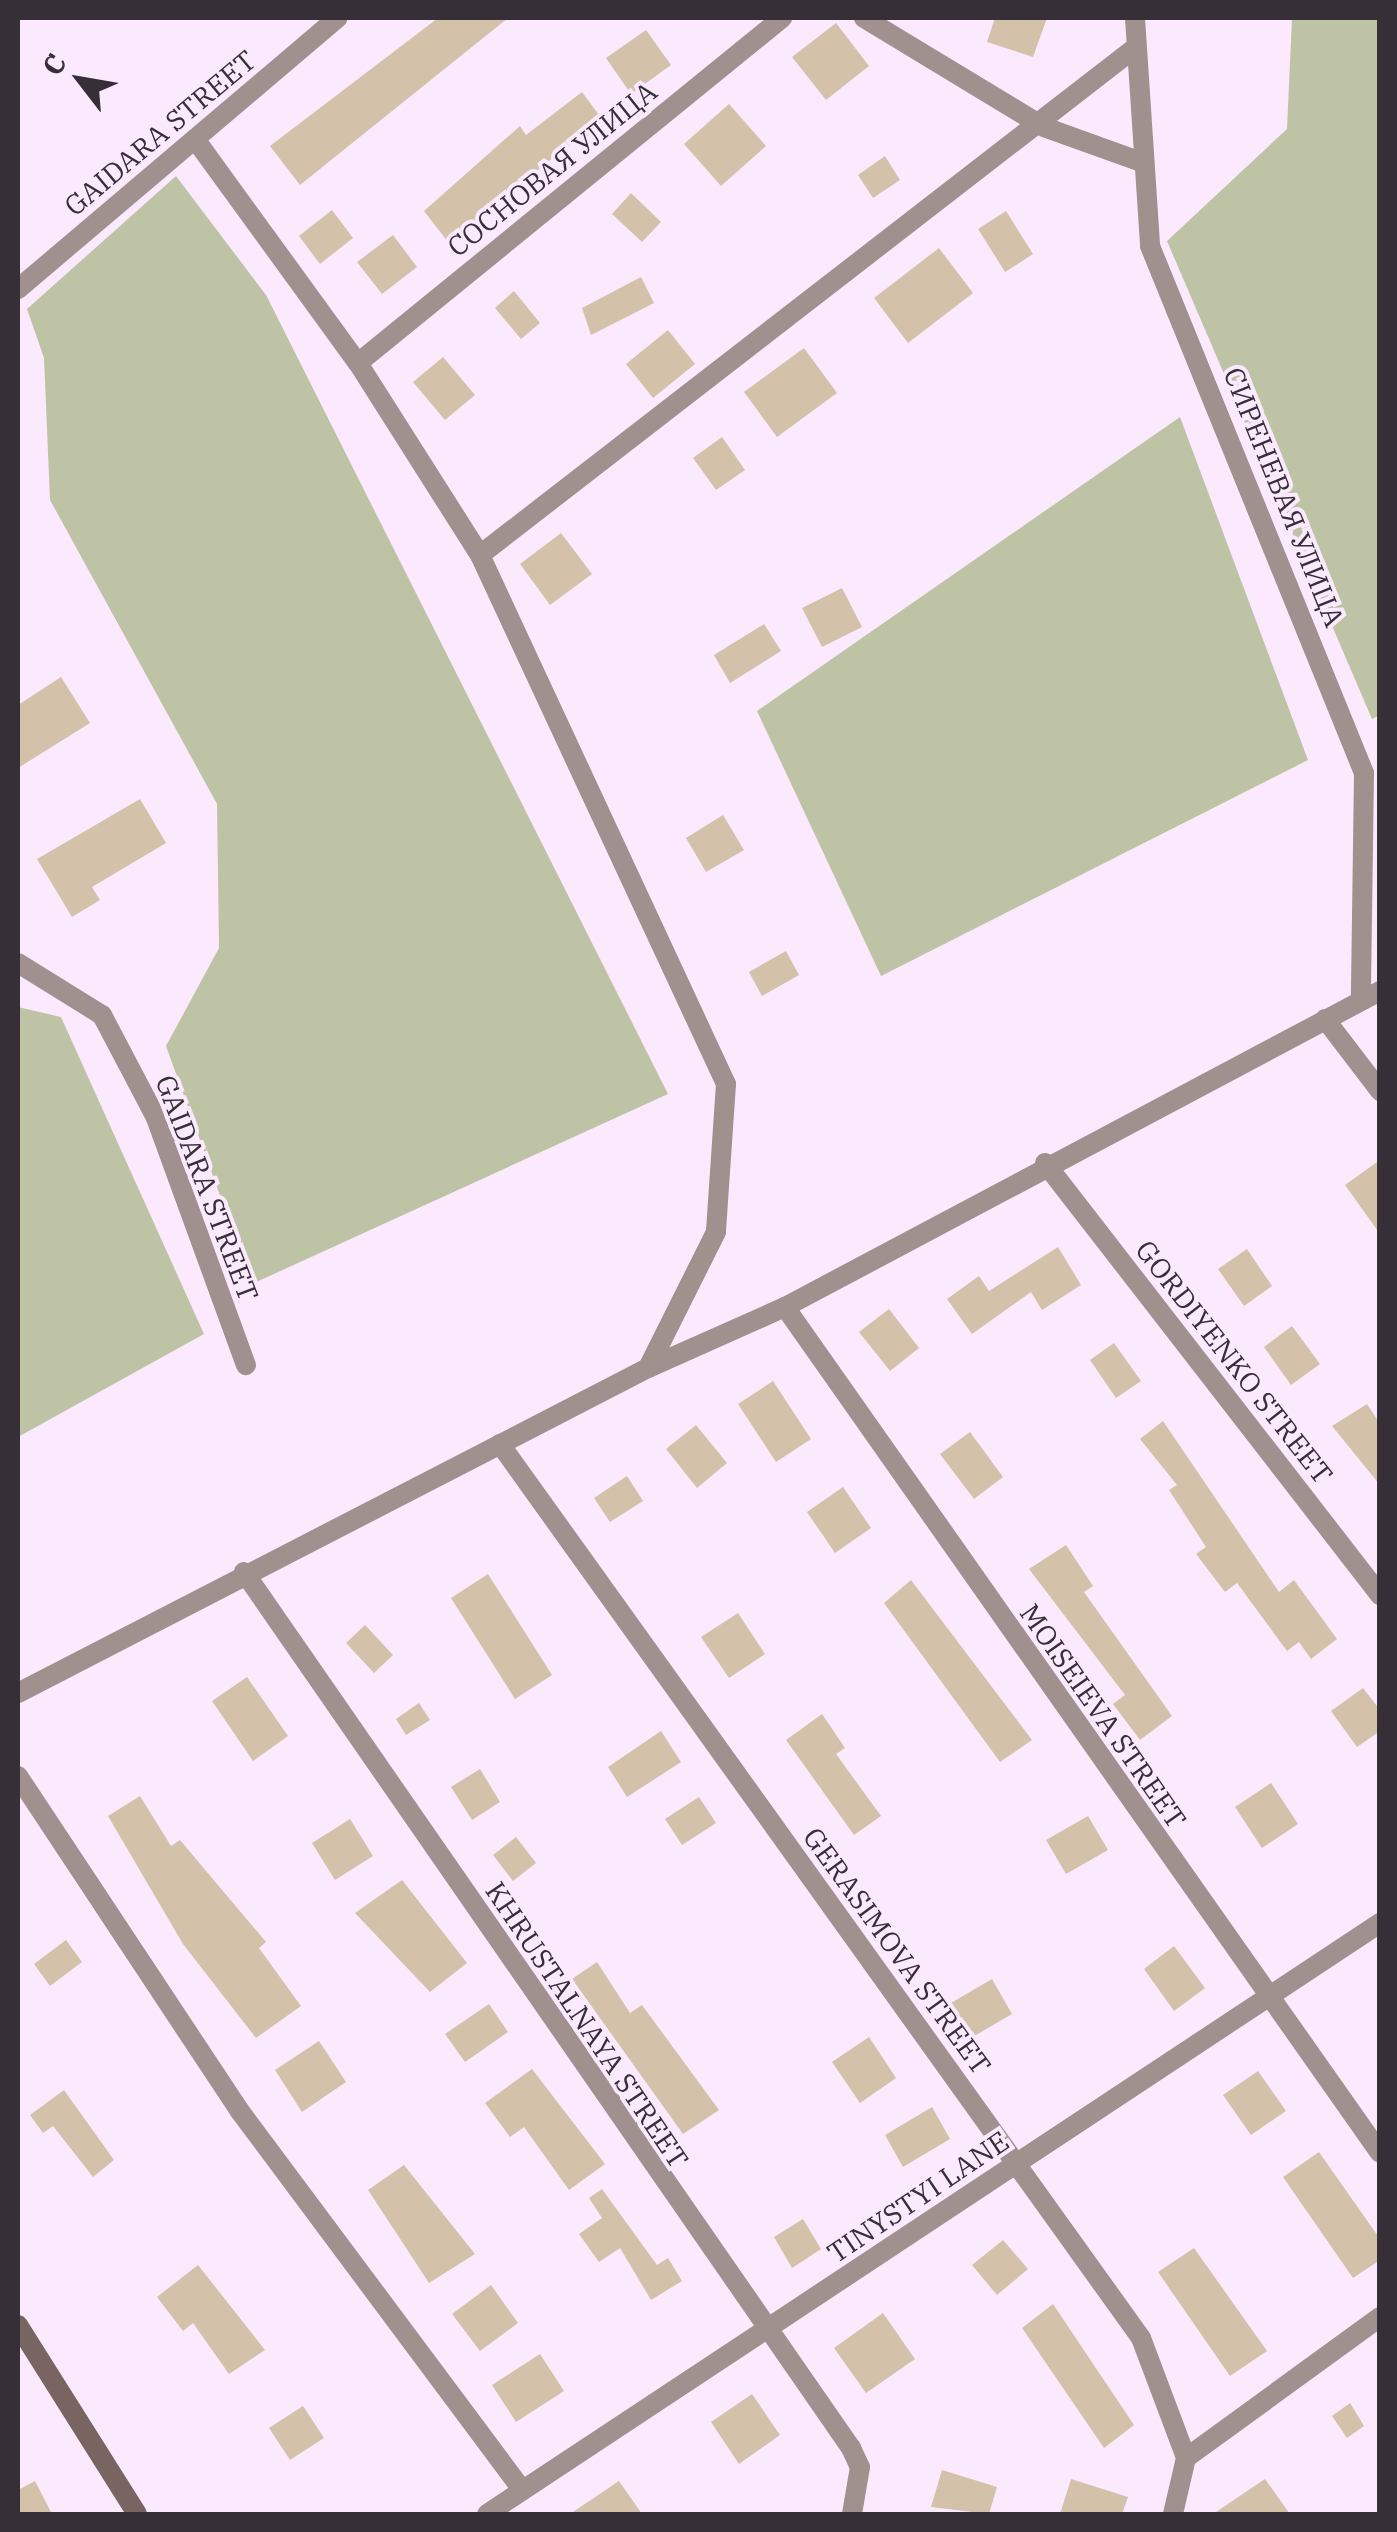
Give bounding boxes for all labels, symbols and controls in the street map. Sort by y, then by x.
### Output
north arrow [30,30,130,130]
street label: GAIDARA STREET [58,43,262,223]
text: С [33,47,75,82]
street label: СОСНОВАЯ УЛИЦА [441,74,663,264]
street label: СИРЕНЕВАЯ УЛИЦА [1217,362,1351,632]
street label: GAIDARA STREET [148,1070,266,1306]
street label: GORDIYENKO STREET [1129,1234,1339,1490]
street label: MOISEIEVA STREET [1013,1597,1193,1835]
street label: GERASIMOVA STREET [796,1821,998,2081]
street label: KHRUSTALNAYA STREET [479,1876,695,2174]
street label: TINYSTYI LANE [821,2124,1015,2270]

